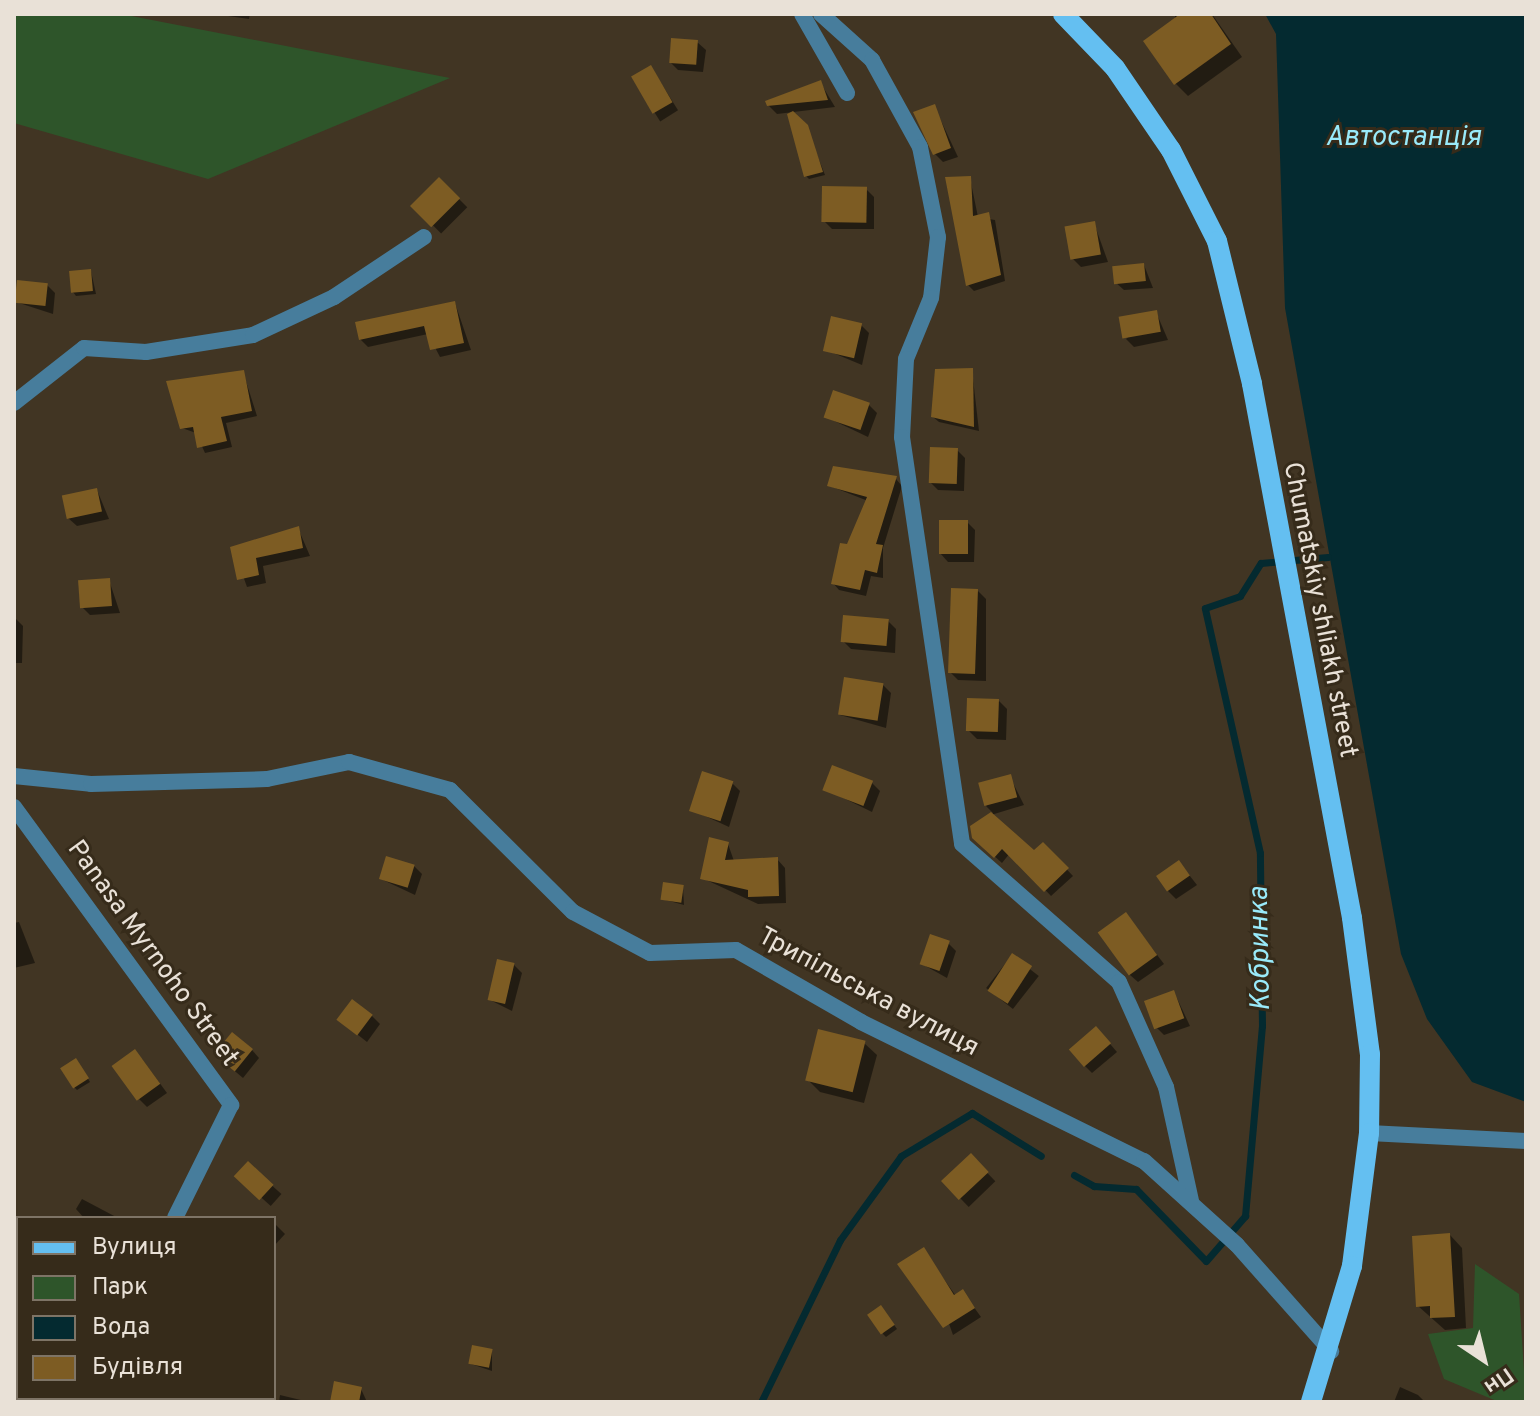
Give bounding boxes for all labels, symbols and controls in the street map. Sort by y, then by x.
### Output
water label: Автостанція [1325,121,1481,155]
street label: Chumatskiy shliakh street [1275,460,1363,760]
street label: Panasa Myrnoho Street [60,835,244,1073]
water label: Кобринка [1243,886,1279,1012]
street label: Трипільська вулиця [752,922,984,1064]
legend [16,1216,276,1400]
text: Вулиця [92,1233,176,1263]
text: Парк [92,1273,148,1303]
text: Вода [92,1313,150,1343]
north arrow [1444,1320,1524,1400]
text: Будівля [92,1353,183,1383]
text: Пн [1478,1360,1518,1400]

